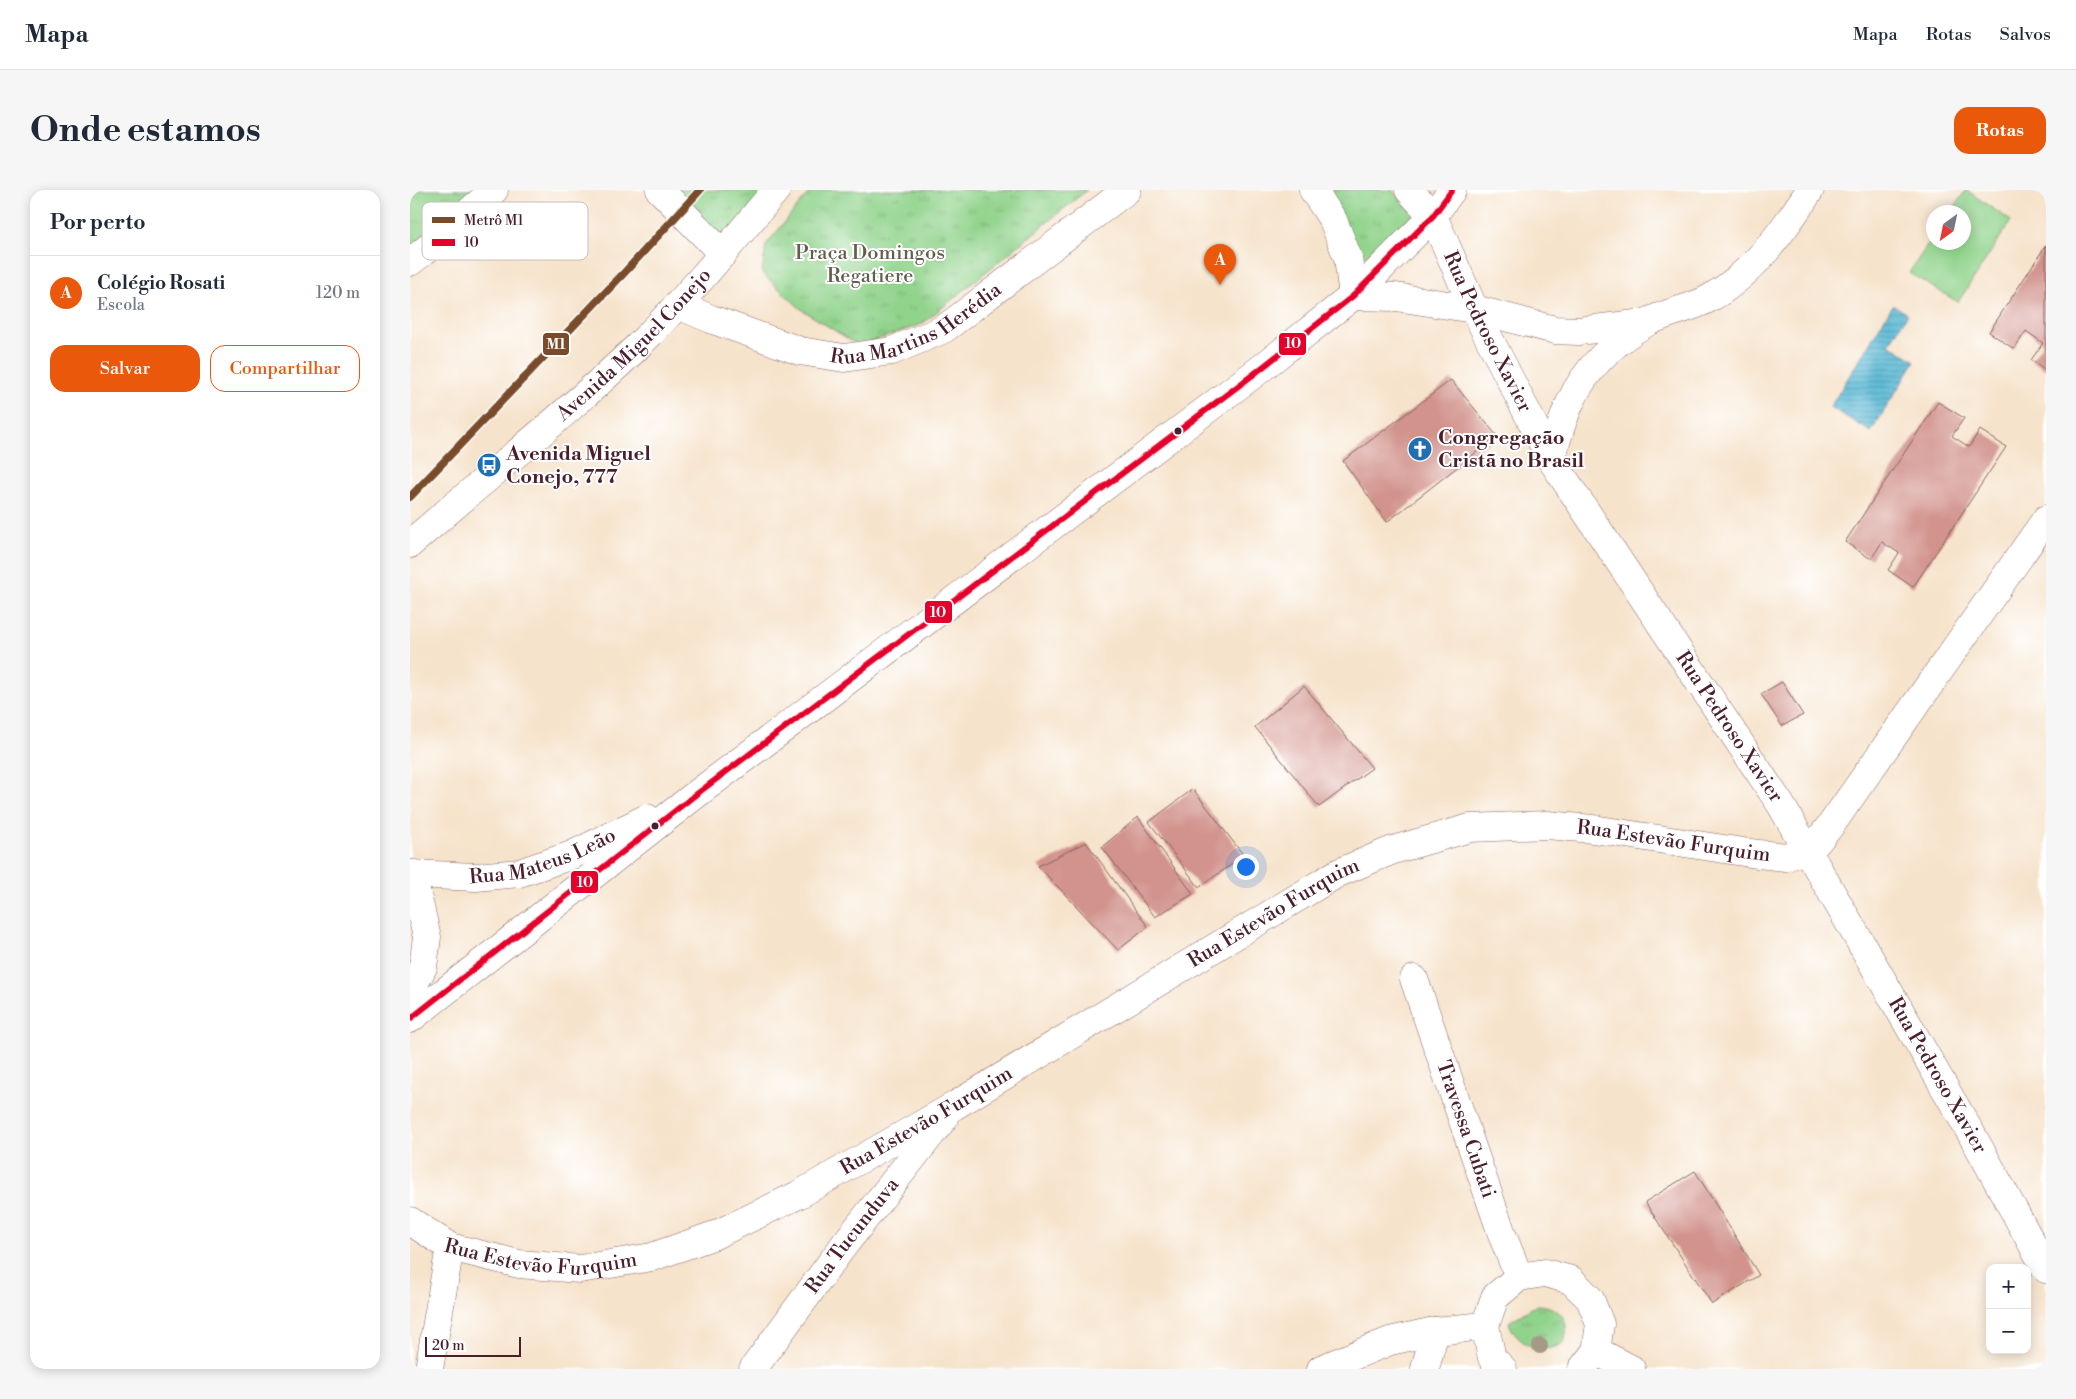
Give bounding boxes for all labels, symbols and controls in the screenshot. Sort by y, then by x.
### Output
text: Mapa [25,20,88,50]
text: Mapa [1853,23,1898,46]
text: Rotas [1926,23,1972,46]
text: Salvos [2000,23,2051,46]
button: Rotas [1954,107,2046,154]
text: Onde estamos [30,109,261,152]
legend [422,202,588,260]
north arrow [1926,205,1971,250]
text: Por perto [50,210,146,236]
text: Metrô M1 [464,212,523,230]
text: 10 [464,234,479,252]
park label: Praça Domingos Regatiere [795,241,945,289]
pin: A [1204,244,1236,285]
street label: Rua Pedroso Xavier [1438,247,1538,417]
street label: Avenida Miguel Conejo [551,263,717,427]
text: Colégio Rosati [97,271,225,295]
street label: Rua Martins Herédia [828,277,1007,371]
text: A [60,283,72,303]
text: 120 m [316,283,360,303]
text: Escola [97,295,145,315]
line badge: M1 [542,332,570,356]
line badge: 10 [1278,332,1307,356]
text: 10 [1285,335,1301,353]
text: M1 [546,336,566,354]
button: Salvar [50,345,200,392]
button: Compartilhar [210,345,360,392]
unlabelled marker [1173,426,1183,436]
place label: Congregação Cristã no Brasil [1438,426,1585,474]
church icon: Congregação Cristã no Brasil [1407,436,1433,462]
place label: Avenida Miguel Conejo, 777 [505,442,651,490]
bus stop icon: Avenida Miguel Conejo, 777 [476,452,502,478]
line badge: 10 [924,600,953,624]
text: 10 [930,604,946,622]
street label: Rua Pedroso Xavier [1670,647,1789,808]
street label: Rua Estevão Furquim [1576,815,1772,868]
unlabelled marker [650,821,660,831]
street label: Rua Mateus Leão [468,823,620,890]
street label: Rua Estevão Furquim [1183,853,1364,974]
your location [1233,854,1259,880]
line badge: 10 [570,870,599,894]
text: 10 [577,874,593,892]
street label: Rua Pedroso Xavier [1882,993,1993,1158]
street label: Travessa Cubati [1431,1057,1501,1202]
street label: Rua Estevão Furquim [836,1061,1018,1181]
street label: Rua Tucunduva [800,1172,905,1299]
street label: Rua Estevão Furquim [442,1234,639,1282]
map controls [1986,1264,2031,1354]
button: + [1986,1264,2031,1309]
button: − [1986,1309,2031,1354]
scale bar [425,1334,521,1357]
text: 20 m [432,1337,464,1355]

